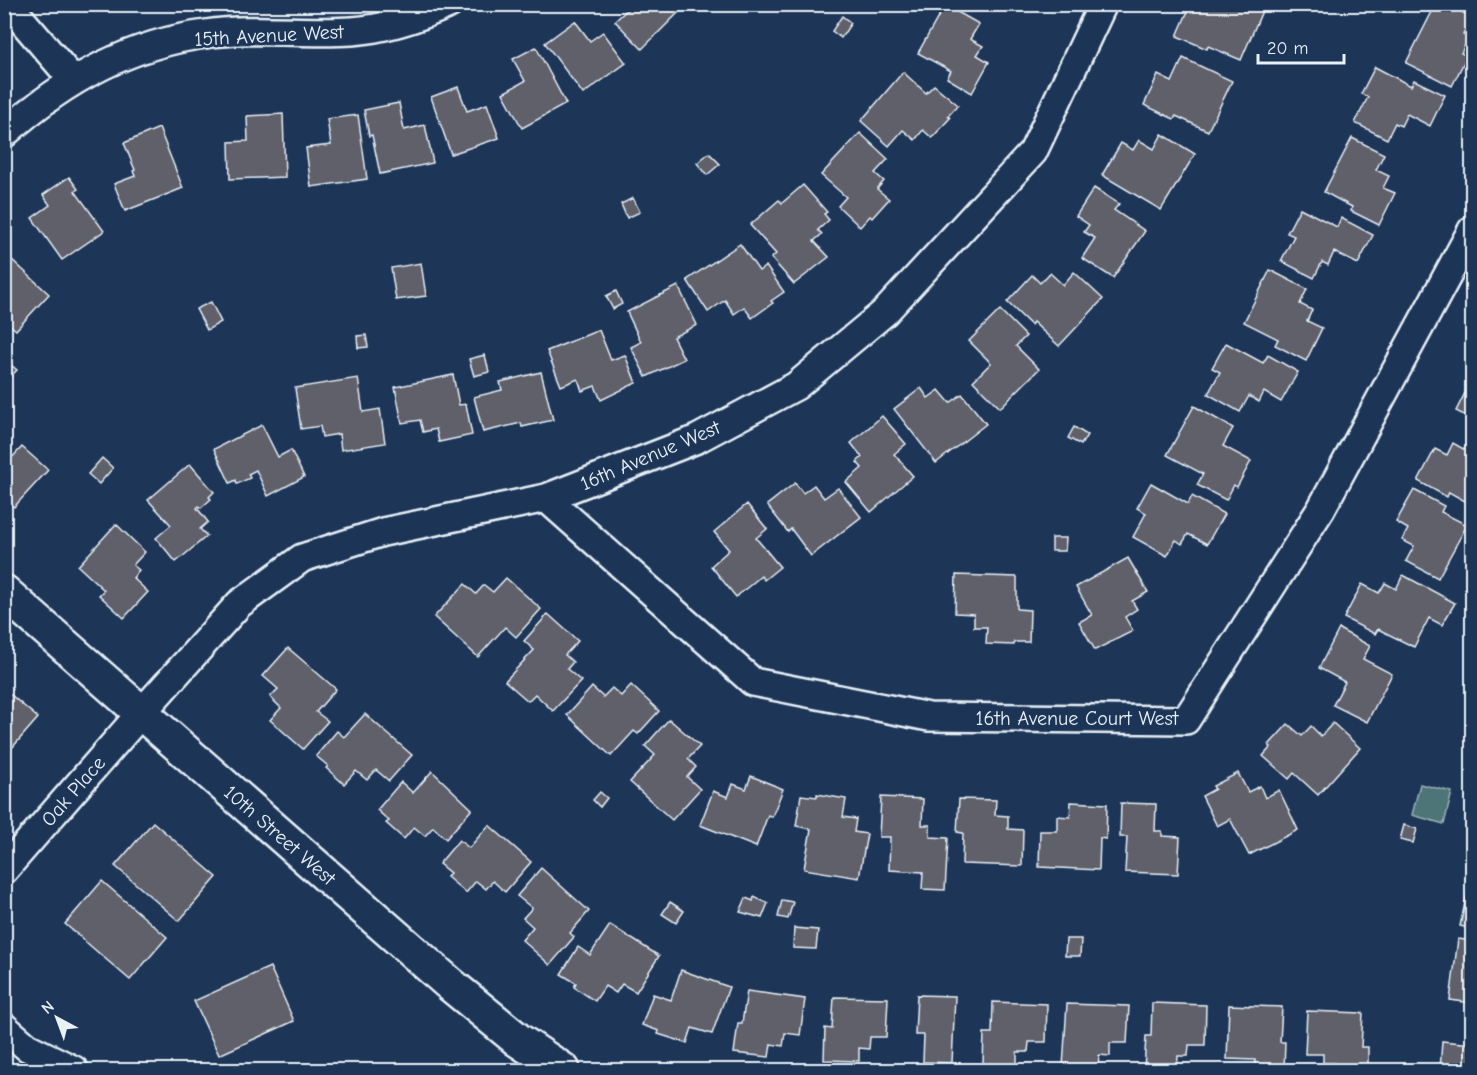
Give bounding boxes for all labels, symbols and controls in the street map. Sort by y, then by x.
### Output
street label: 15th Avenue West [194,20,346,51]
scale bar [1258,27,1344,65]
text: 20 m [1267,38,1308,59]
street label: 16th Avenue West [577,415,725,495]
street label: 16th Avenue Court West [976,707,1180,730]
street label: Oak Place [37,752,110,831]
street label: 10th Street West [219,781,341,891]
north arrow [27,988,87,1048]
text: N [38,997,58,1018]

